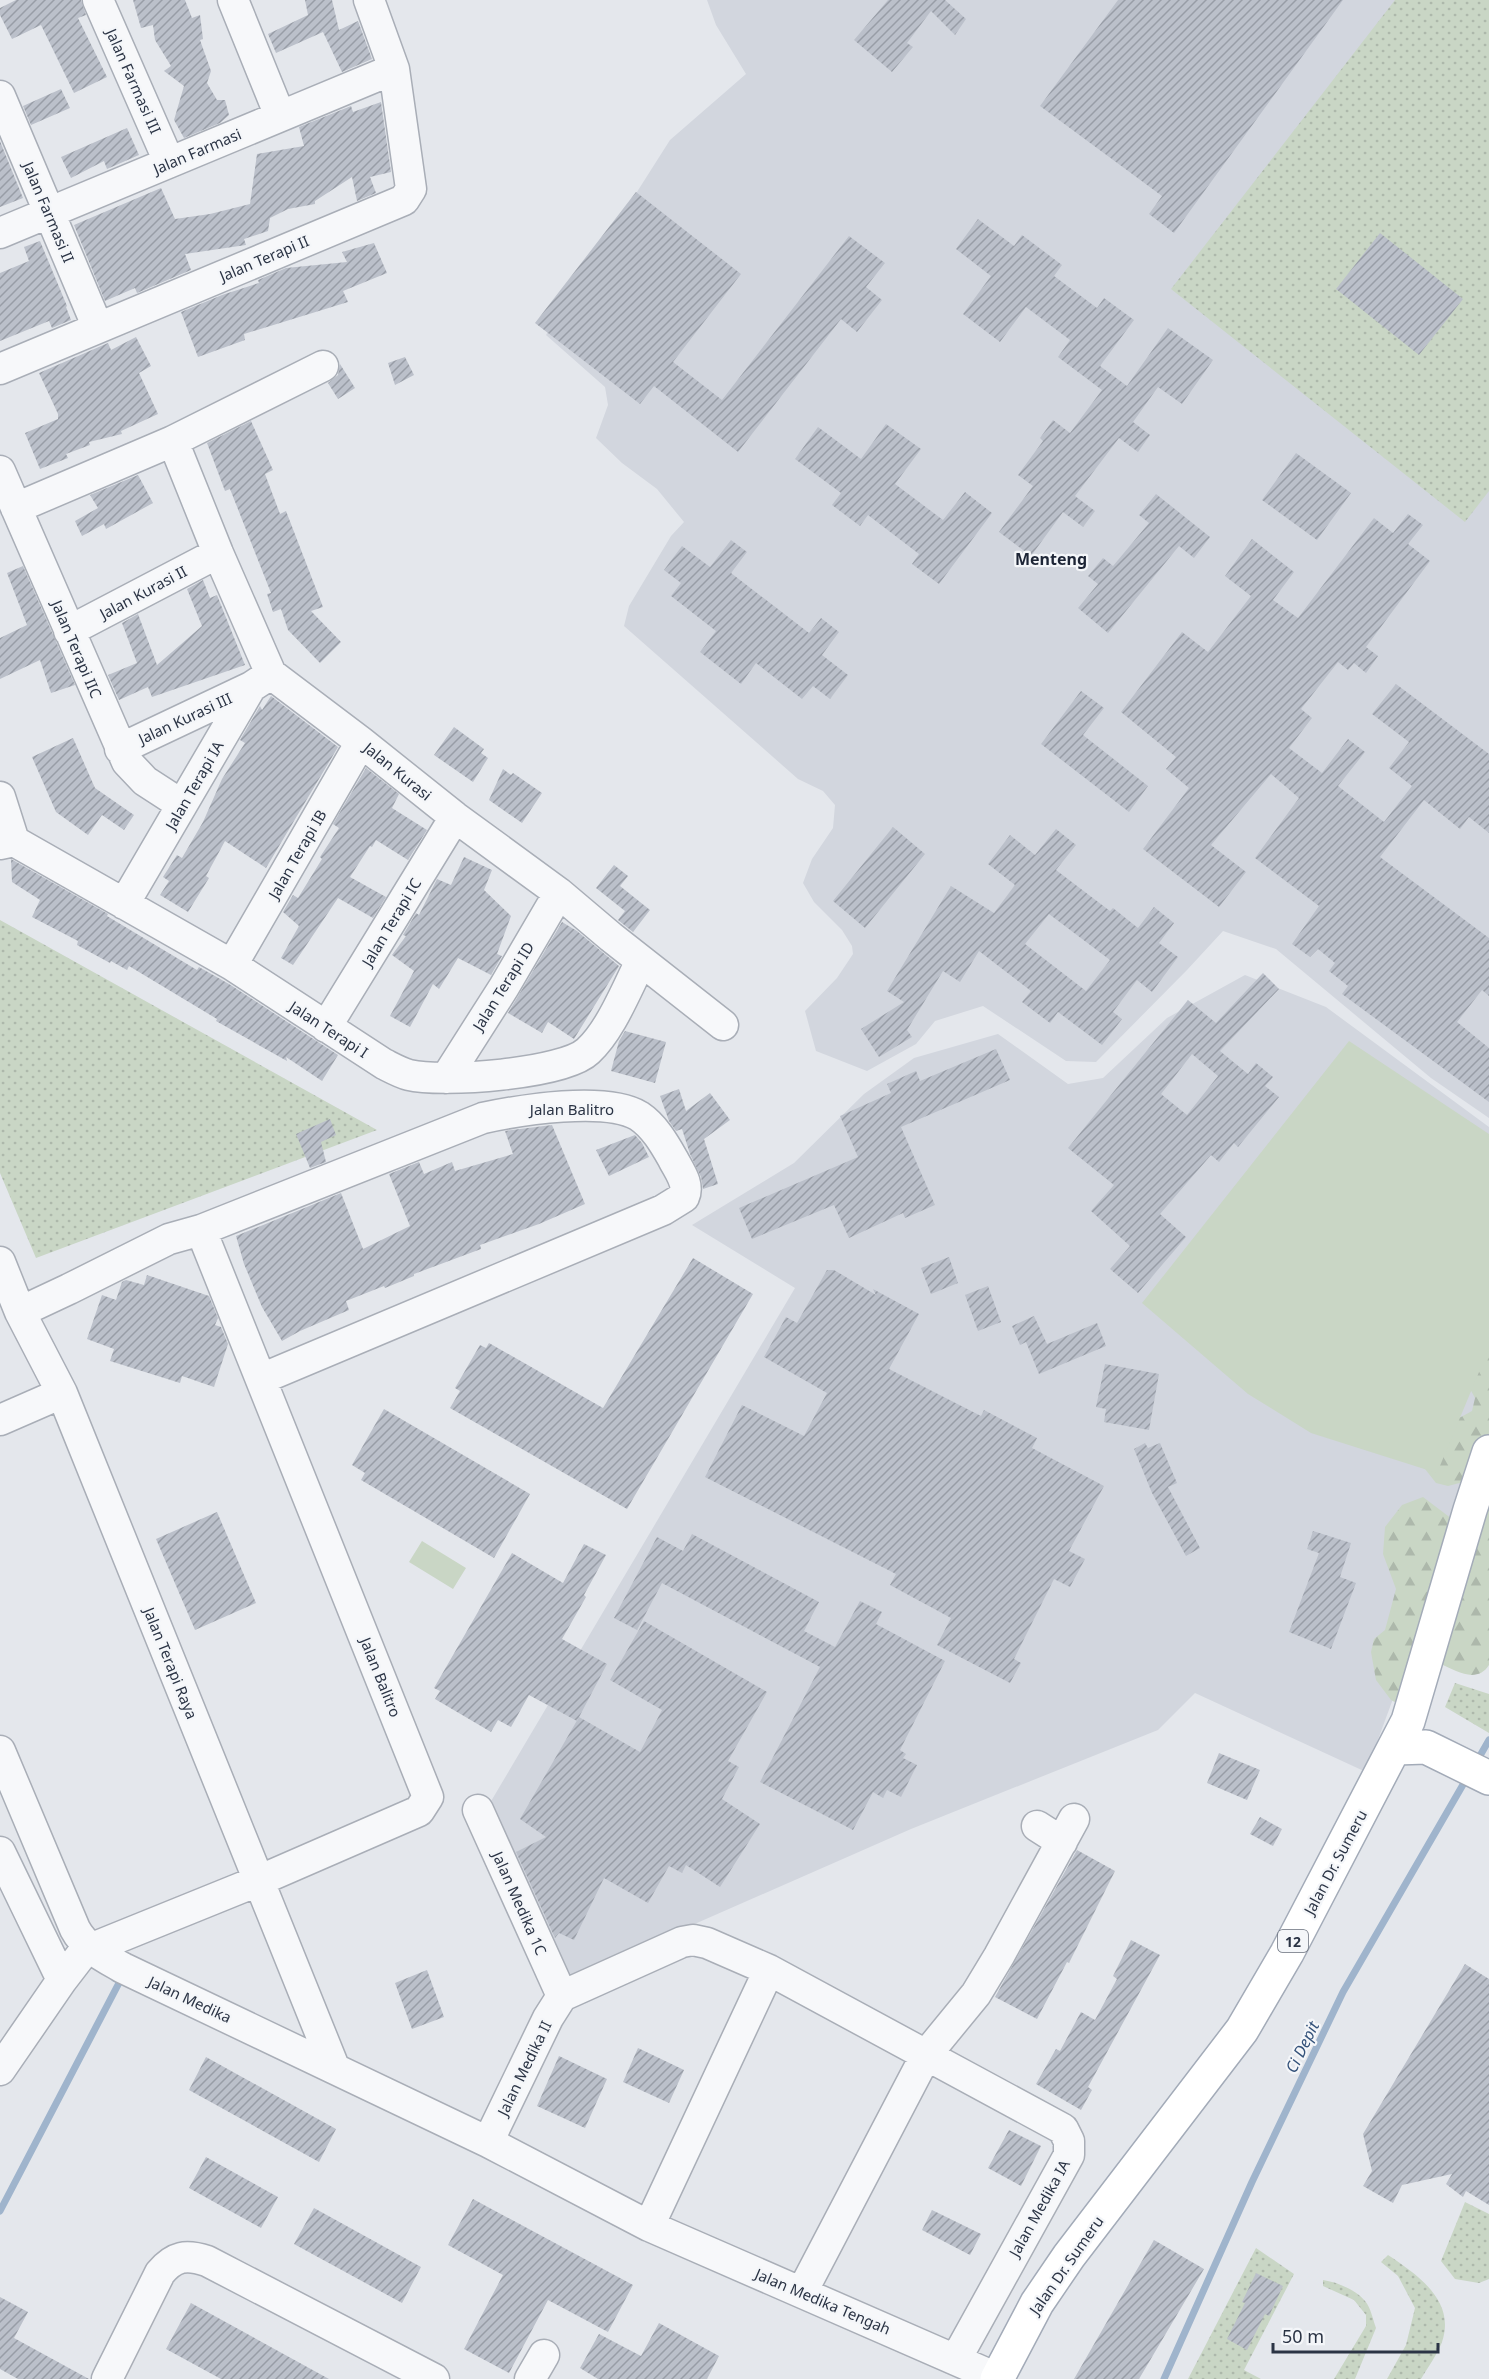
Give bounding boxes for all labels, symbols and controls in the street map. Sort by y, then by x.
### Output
street label: Jalan Farmasi III [101,23,166,137]
street label: Jalan Farmasi [148,123,244,179]
street label: Jalan Farmasi II [18,157,79,266]
street label: Jalan Terapi II [214,230,312,287]
district label: Menteng [1015,548,1087,570]
street label: Jalan Kurasi II [94,561,190,624]
street label: Jalan Terapi IIC [47,595,107,702]
street label: Jalan Kurasi III [133,688,235,749]
street label: Jalan Terapi IA [159,736,228,835]
street label: Jalan Kurasi [358,736,436,805]
street label: Jalan Terapi IB [262,806,331,904]
street label: Jalan Terapi IC [356,874,425,972]
street label: Jalan Terapi ID [467,938,538,1036]
street label: Jalan Terapi I [284,995,372,1062]
street label: Jalan Balitro [528,1099,614,1119]
street label: Jalan Terapi Raya [139,1602,203,1722]
street label: Jalan Balitro [355,1632,406,1720]
street label: Jalan Dr. Sumeru [1298,1806,1371,1920]
street label: Jalan Medika 1C [487,1846,552,1958]
road number: 12 [1278,1930,1308,1952]
street label: Jalan Medika [143,1970,235,2027]
street label: Jalan Medika II [491,2017,556,2121]
water label: Ci Depit [1280,2017,1324,2077]
street label: Jalan Medika IA [1003,2156,1074,2262]
street label: Jalan Dr. Sumeru [1023,2212,1107,2320]
street label: Jalan Medika Tengah [750,2263,894,2339]
scale bar [1273,2316,1438,2354]
text: 50 m [1282,2324,1324,2348]

